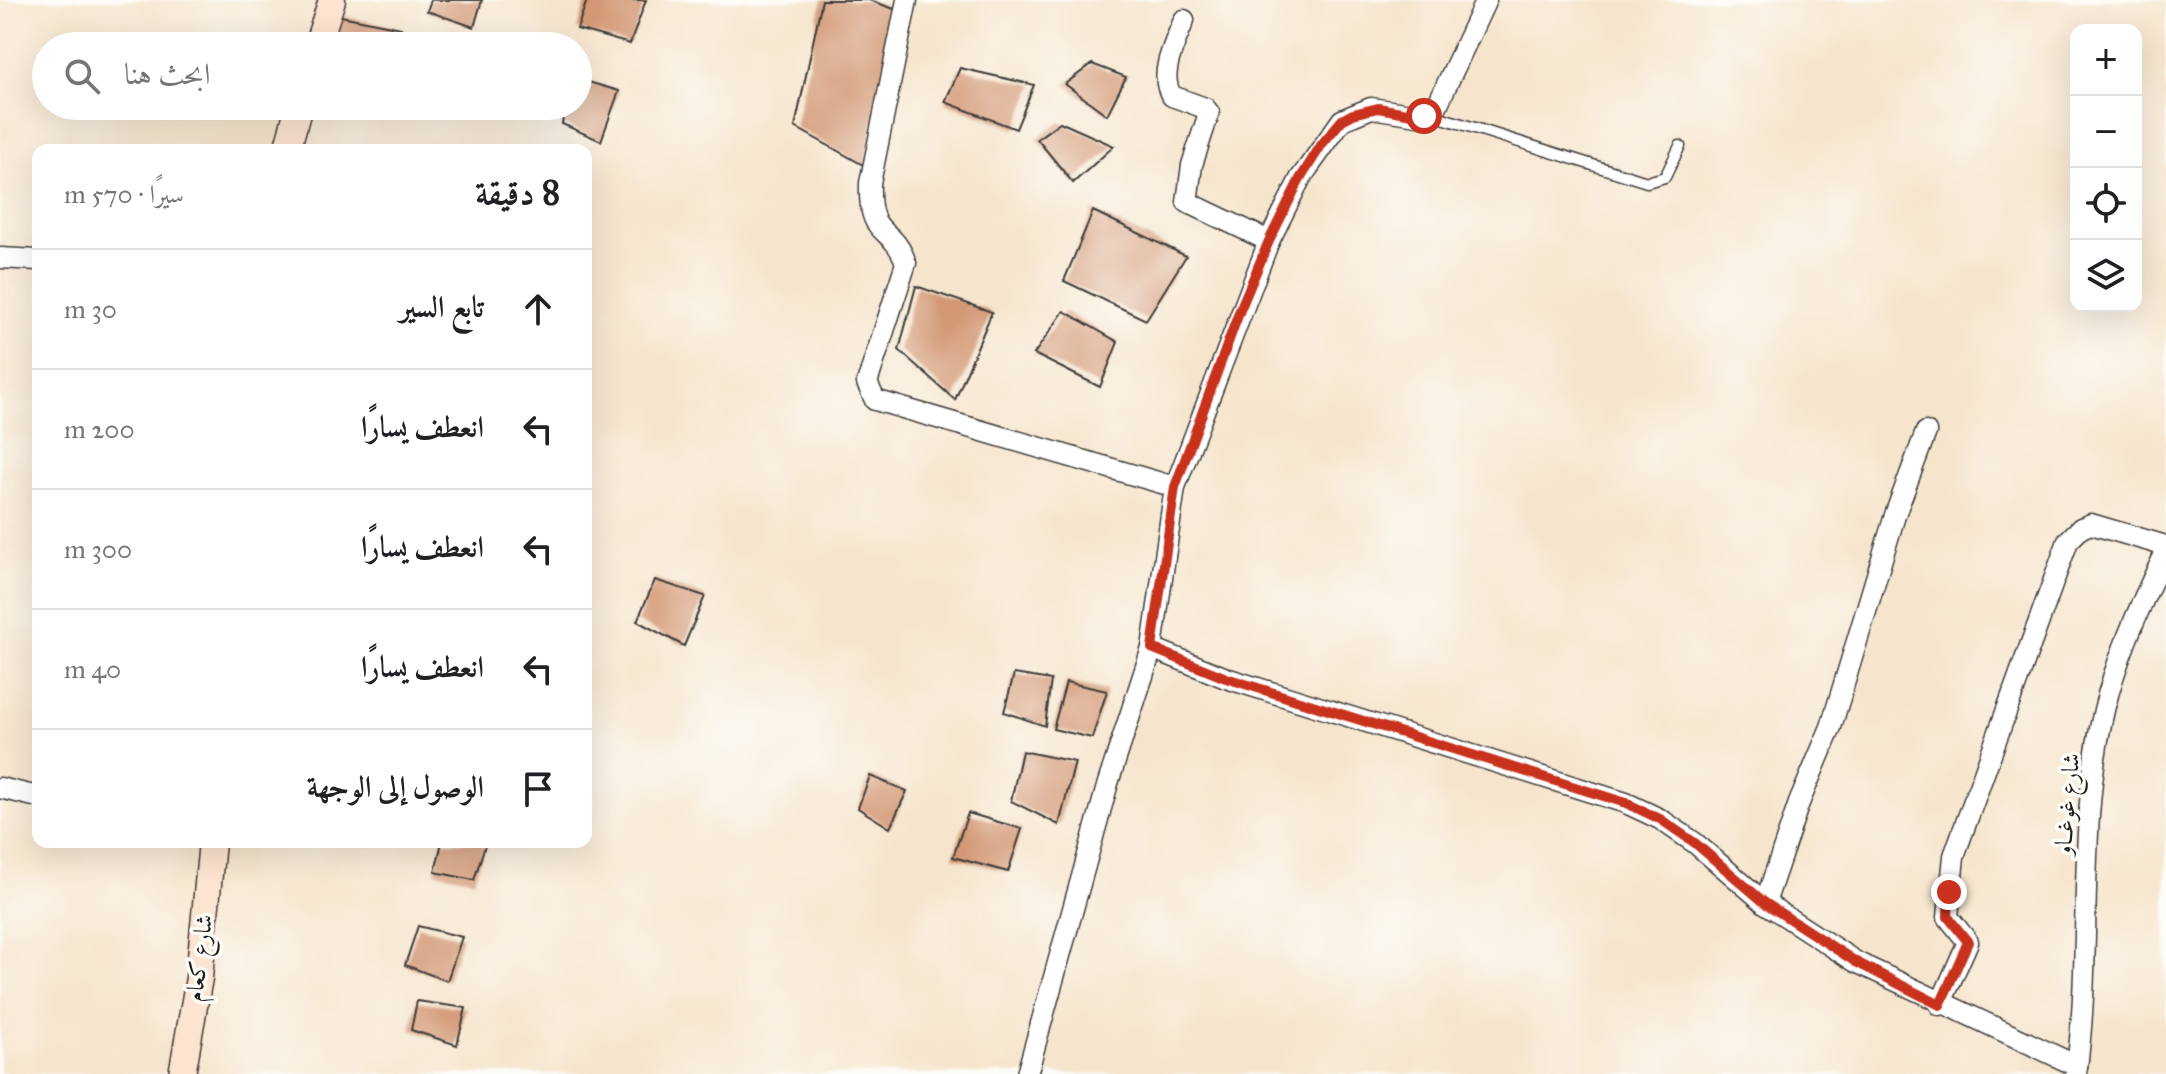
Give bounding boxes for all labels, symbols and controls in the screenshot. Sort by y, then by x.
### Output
map controls [2070,24,2142,312]
button: + [2070,24,2142,96]
search box [32,32,592,120]
icon: search [60,54,104,98]
text: ابحث هنا [124,56,210,92]
button: − [2070,96,2142,168]
route start [1406,98,1442,134]
button: locate [2070,168,2142,240]
text: 8 دقيقة [475,172,560,213]
text: سيرًا · 570 m [64,178,184,210]
button: layers [2070,240,2142,312]
icon: ahead [516,287,560,331]
text: تابع السير [399,289,484,325]
text: 30 m [64,293,117,325]
icon: left [516,407,560,451]
text: انعطف يسارًا [361,409,484,445]
text: 200 m [64,413,135,445]
icon: left [516,527,560,571]
text: انعطف يسارًا [361,529,484,565]
text: 300 m [64,533,132,565]
icon: left [516,647,560,691]
text: انعطف يسارًا [361,649,484,685]
text: 40 m [64,653,121,685]
street label: شارع غوغــاو [2047,752,2091,860]
icon: arrive [516,767,560,811]
text: الوصول إلى الوجهة [307,769,484,805]
route end [1931,874,1967,910]
street label: شارع كعام [179,913,225,1004]

